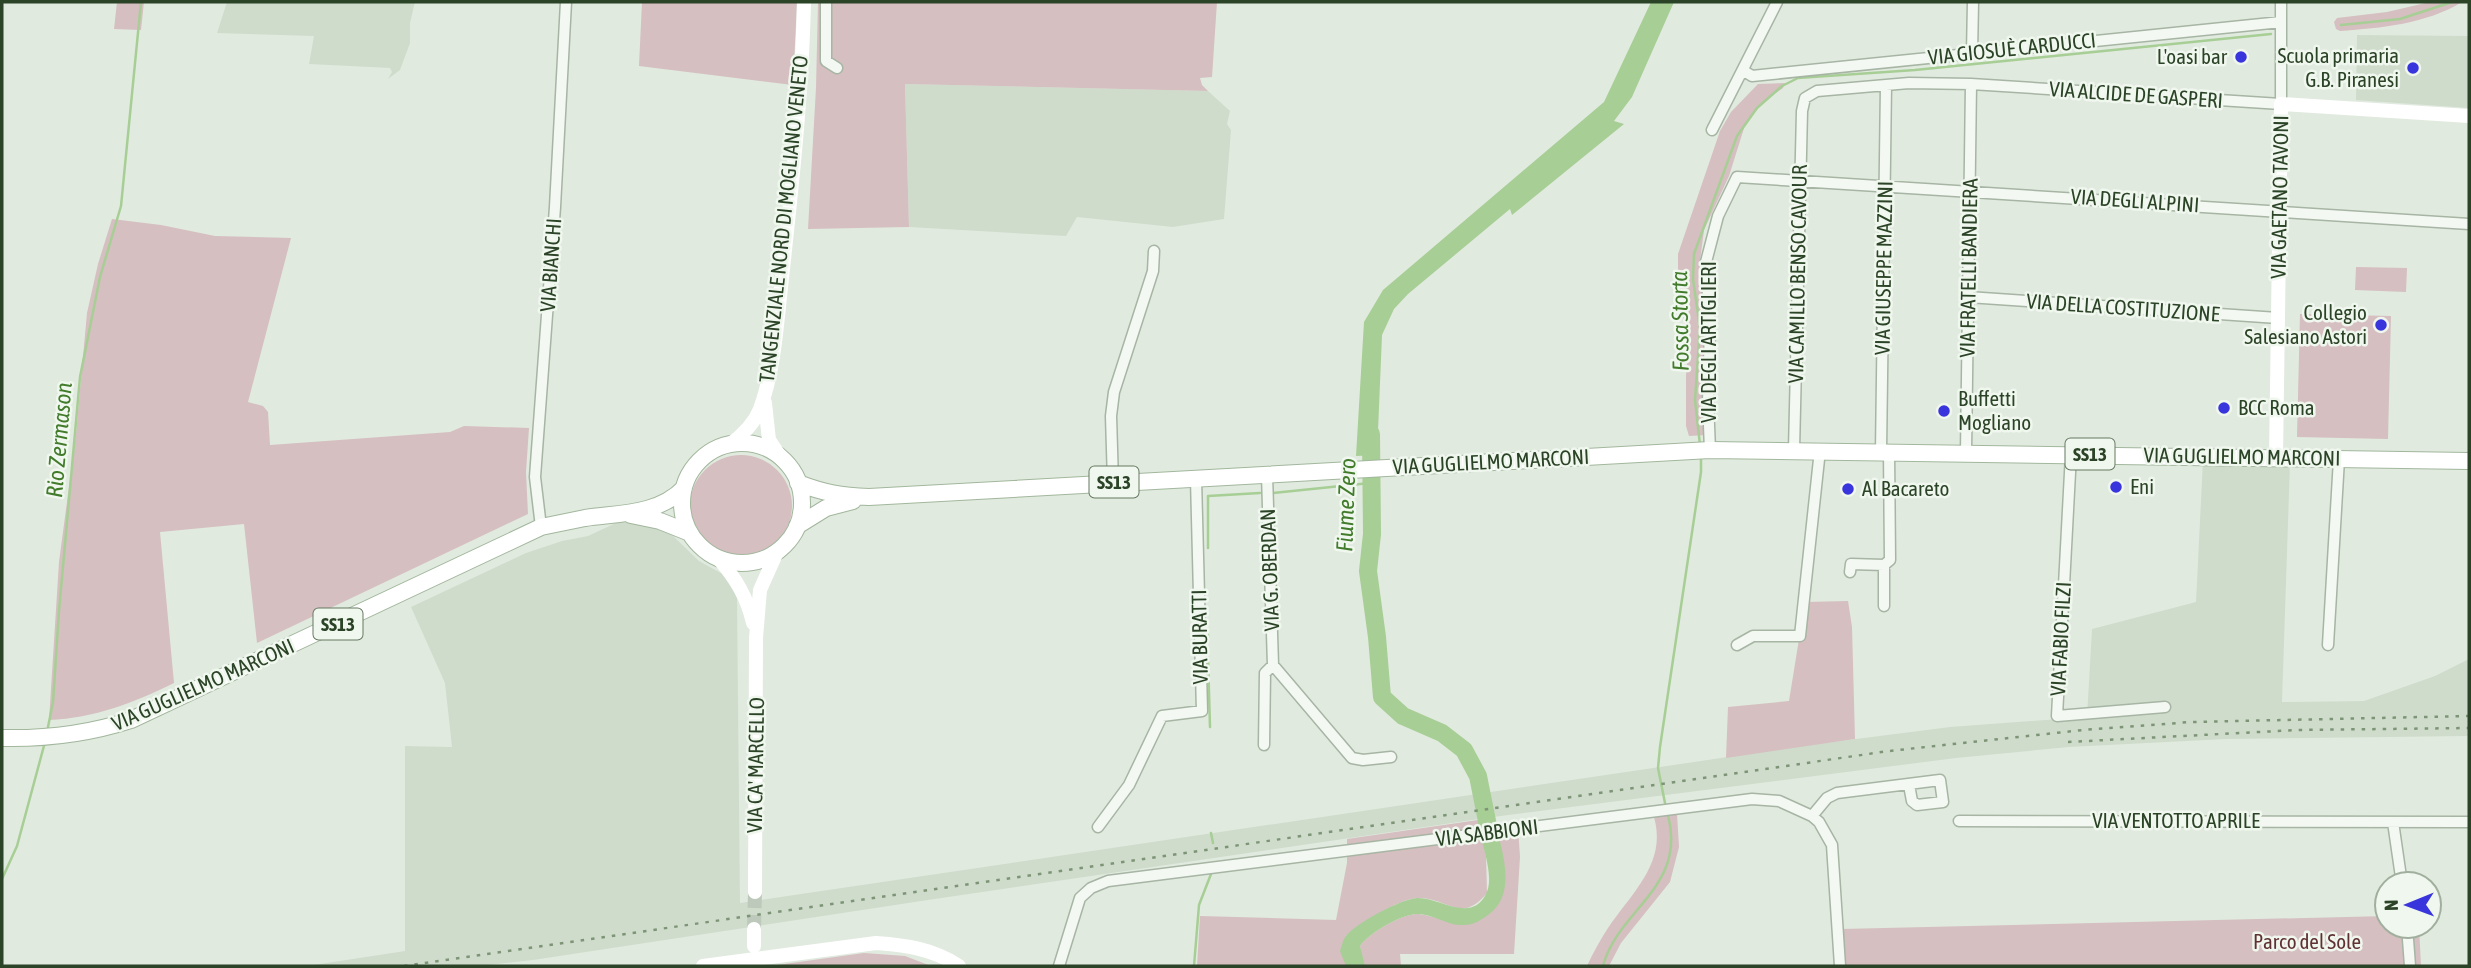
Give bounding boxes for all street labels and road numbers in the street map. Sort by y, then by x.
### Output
street label: VIA GIOSUÈ CARDUCCI [1927,27,2097,69]
street label: TANGENZIALE NORD DI MOGLIANO VENETO [754,54,812,384]
street label: VIA ALCIDE DE GASPERI [2048,76,2224,112]
street label: VIA GAETANO TAVONI [2266,115,2292,279]
street label: VIA CAMILLO BENSO CAVOUR [1783,164,1811,384]
street label: VIA FRATELLI BANDIERA [1954,177,1982,358]
street label: VIA GIUSEPPE MAZZINI [1869,181,1897,355]
street label: VIA DEGLI ALPINI [2070,184,2200,216]
street label: VIA BIANCHI [535,217,565,313]
street label: VIA DEGLI ARTIGLIERI [1696,261,1720,423]
street label: VIA DELLA COSTITUZIONE [2026,288,2221,326]
road number: SS13 [2066,438,2114,470]
street label: VIA GUGLIELMO MARCONI [2143,442,2341,470]
street label: VIA GUGLIELMO MARCONI [1392,444,1590,478]
road number: SS13 [1090,467,1138,498]
street label: VIA G. OBERDAN [1255,508,1283,632]
street label: VIA FABIO FILZI [2045,581,2075,697]
street label: VIA BURATTI [1186,589,1212,685]
road number: SS13 [314,608,362,639]
street label: VIA GUGLIELMO MARCONI [108,633,297,735]
street label: VIA CA' MARCELLO [742,697,768,833]
street label: VIA VENTOTTO APRILE [2092,808,2260,832]
street label: VIA SABBIONI [1434,814,1540,850]

